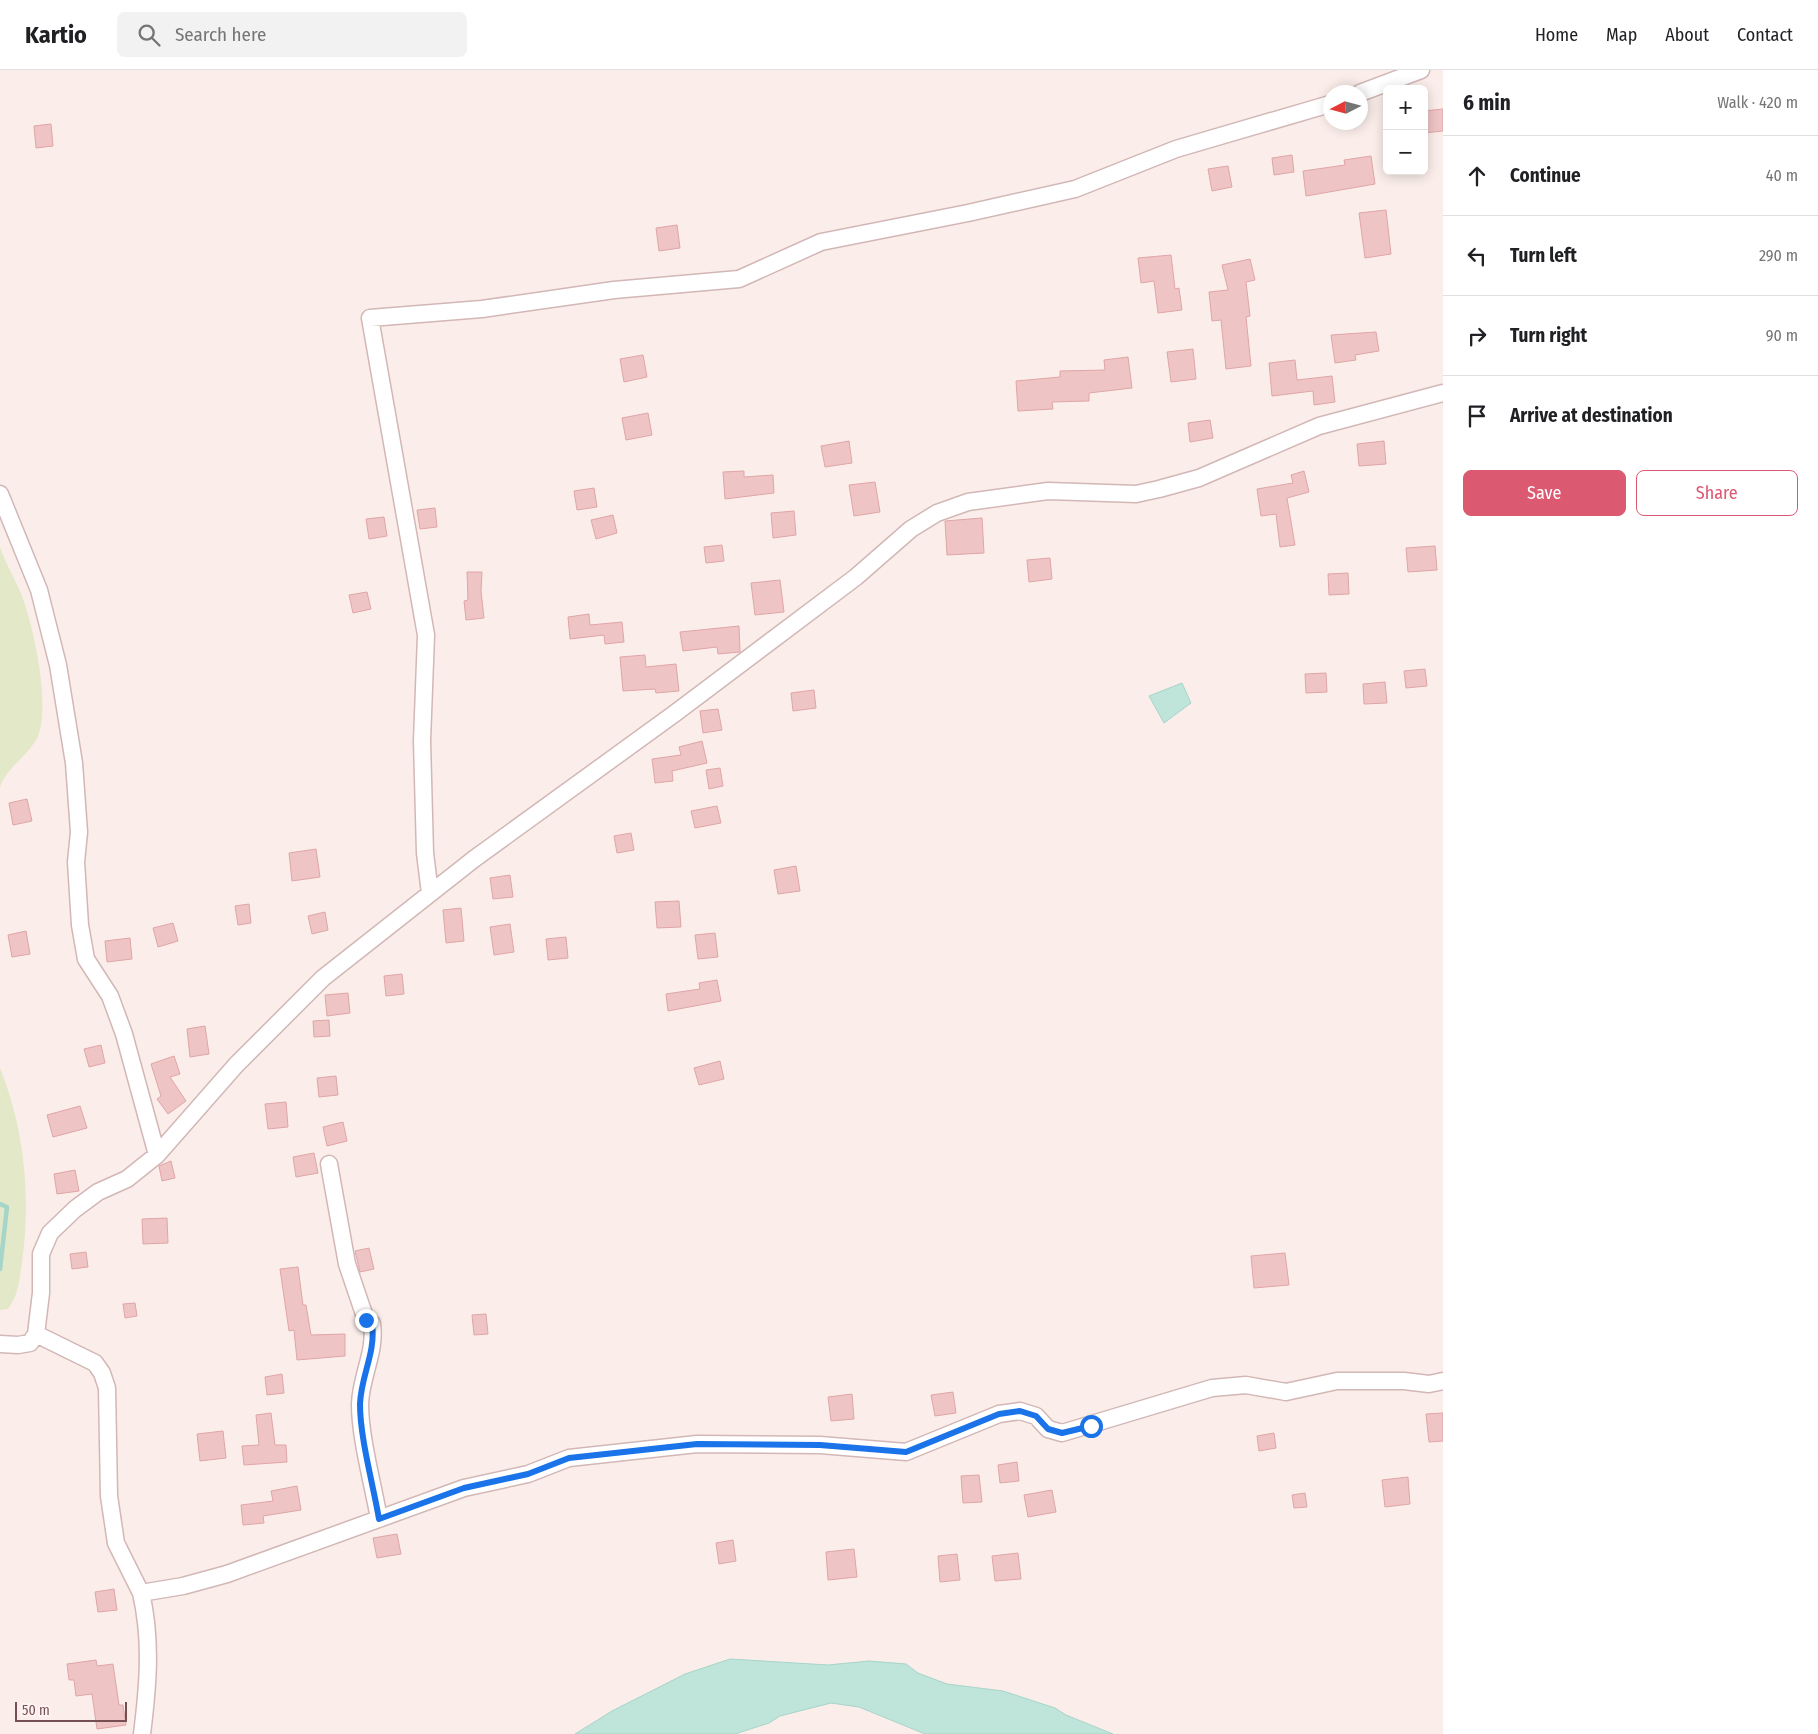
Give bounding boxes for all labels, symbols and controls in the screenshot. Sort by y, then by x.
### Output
search box [117,12,467,57]
text: Kartio [25,21,87,49]
icon: search [135,21,163,49]
text: Search here [175,23,266,46]
text: Home [1535,24,1578,46]
text: Map [1606,24,1637,46]
text: About [1665,24,1709,46]
text: Contact [1737,24,1793,46]
north arrow [1323,85,1368,130]
map controls [1383,85,1428,175]
button: + [1383,85,1428,130]
text: 6 min [1463,90,1511,116]
text: Walk · 420 m [1717,93,1798,112]
button: − [1383,130,1428,175]
icon: ahead [1463,162,1491,190]
text: Continue [1510,164,1581,187]
text: 40 m [1766,166,1798,185]
icon: left [1463,242,1491,270]
text: Turn left [1510,244,1577,267]
text: 290 m [1759,246,1798,265]
icon: right [1463,322,1491,350]
text: Turn right [1510,324,1587,347]
text: 90 m [1766,326,1798,345]
icon: arrive [1463,402,1491,430]
text: Arrive at destination [1510,404,1673,427]
button: Save [1463,470,1626,516]
button: Share [1636,470,1798,516]
route end [355,1309,378,1332]
route start [1080,1415,1103,1438]
scale bar [15,1699,128,1722]
text: 50 m [22,1702,50,1719]

